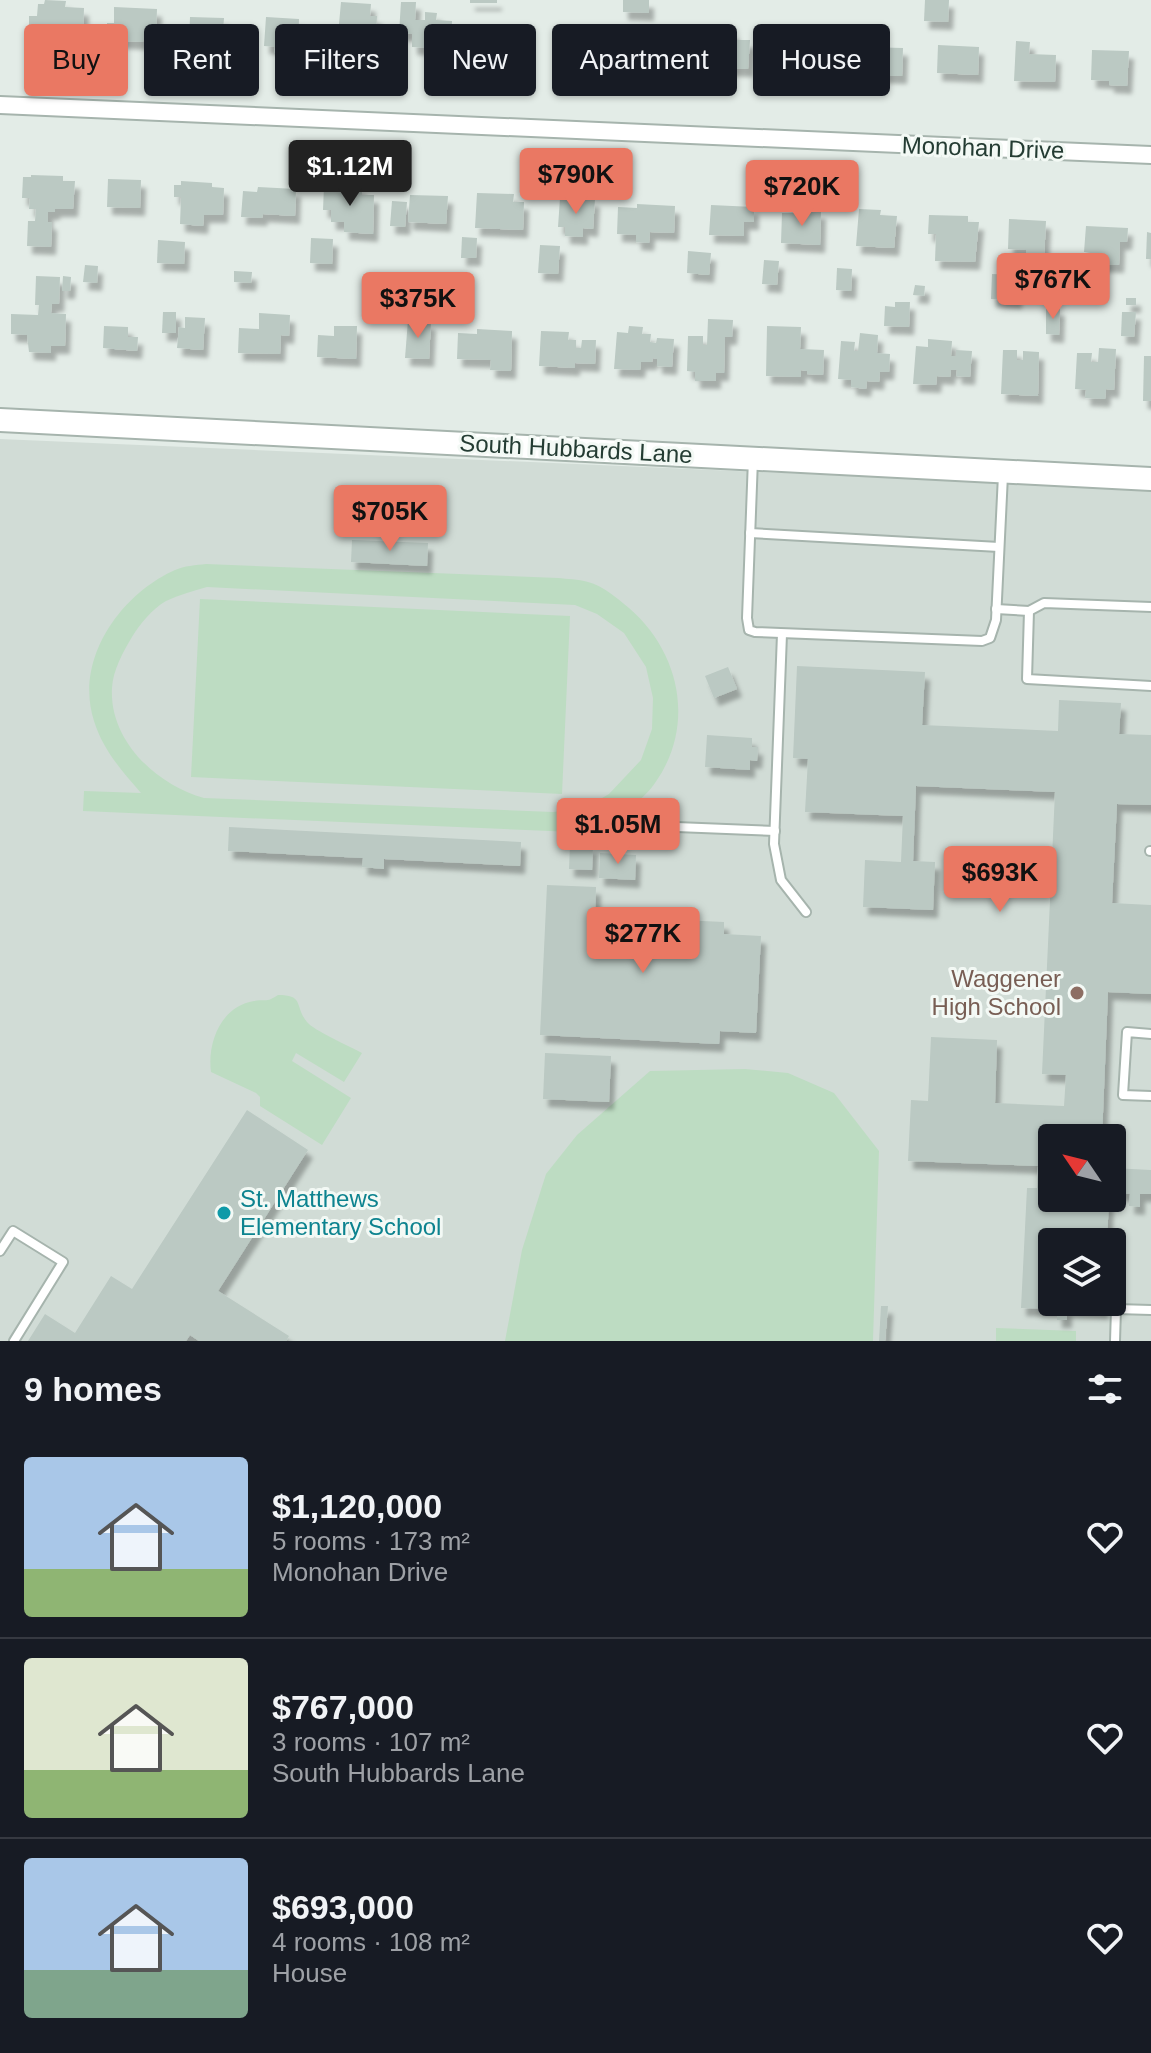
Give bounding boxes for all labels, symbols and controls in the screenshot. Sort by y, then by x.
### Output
chip: Buy [24,24,128,96]
chip: Rent [144,24,259,96]
chip: Filters [275,24,408,96]
chip: New [424,24,536,96]
chip: Apartment [552,24,737,96]
chip: House [753,24,890,96]
street label: Monohan Drive [901,131,1065,164]
pin: $1.12M [285,140,415,208]
pin: $790K [520,148,632,216]
text: $1.12M [307,151,393,181]
text: $790K [538,159,614,189]
pin: $720K [746,160,858,228]
text: $720K [764,171,840,201]
pin: $767K [997,253,1109,321]
text: $767K [1015,264,1091,294]
pin: $375K [362,272,474,340]
text: $375K [380,283,456,313]
street label: South Hubbards Lane [459,429,693,468]
pin: $705K [334,485,446,553]
text: $705K [352,496,428,526]
pin: $1.05M [553,798,683,866]
text: $1.05M [575,809,661,839]
pin: $693K [944,846,1056,914]
text: $693K [962,857,1038,887]
pin: $277K [587,907,699,975]
text: $277K [605,918,681,948]
place label: Waggener High School [932,965,1061,1020]
marker: Waggener High School [1068,984,1086,1002]
north arrow [1038,1124,1126,1212]
map controls [1038,1124,1126,1316]
place label: St. Matthews Elementary School [240,1185,441,1240]
marker: St. Matthews Elementary School [215,1204,233,1222]
button: layers [1038,1228,1126,1316]
icon: filters [1083,1367,1127,1411]
text: 9 homes [24,1370,162,1408]
text: $1,120,000 [272,1487,442,1525]
icon: home [88,1489,184,1585]
icon: heart [1083,1515,1127,1559]
text: 5 rooms · 173 m² [272,1526,470,1556]
text: Monohan Drive [272,1557,448,1587]
text: $767,000 [272,1688,414,1726]
icon: home [88,1690,184,1786]
icon: heart [1083,1716,1127,1760]
text: 3 rooms · 107 m² [272,1727,470,1757]
text: South Hubbards Lane [272,1758,525,1788]
text: $693,000 [272,1888,414,1926]
icon: home [88,1890,184,1986]
icon: heart [1083,1916,1127,1960]
text: 4 rooms · 108 m² [272,1927,470,1957]
text: House [272,1958,347,1988]

